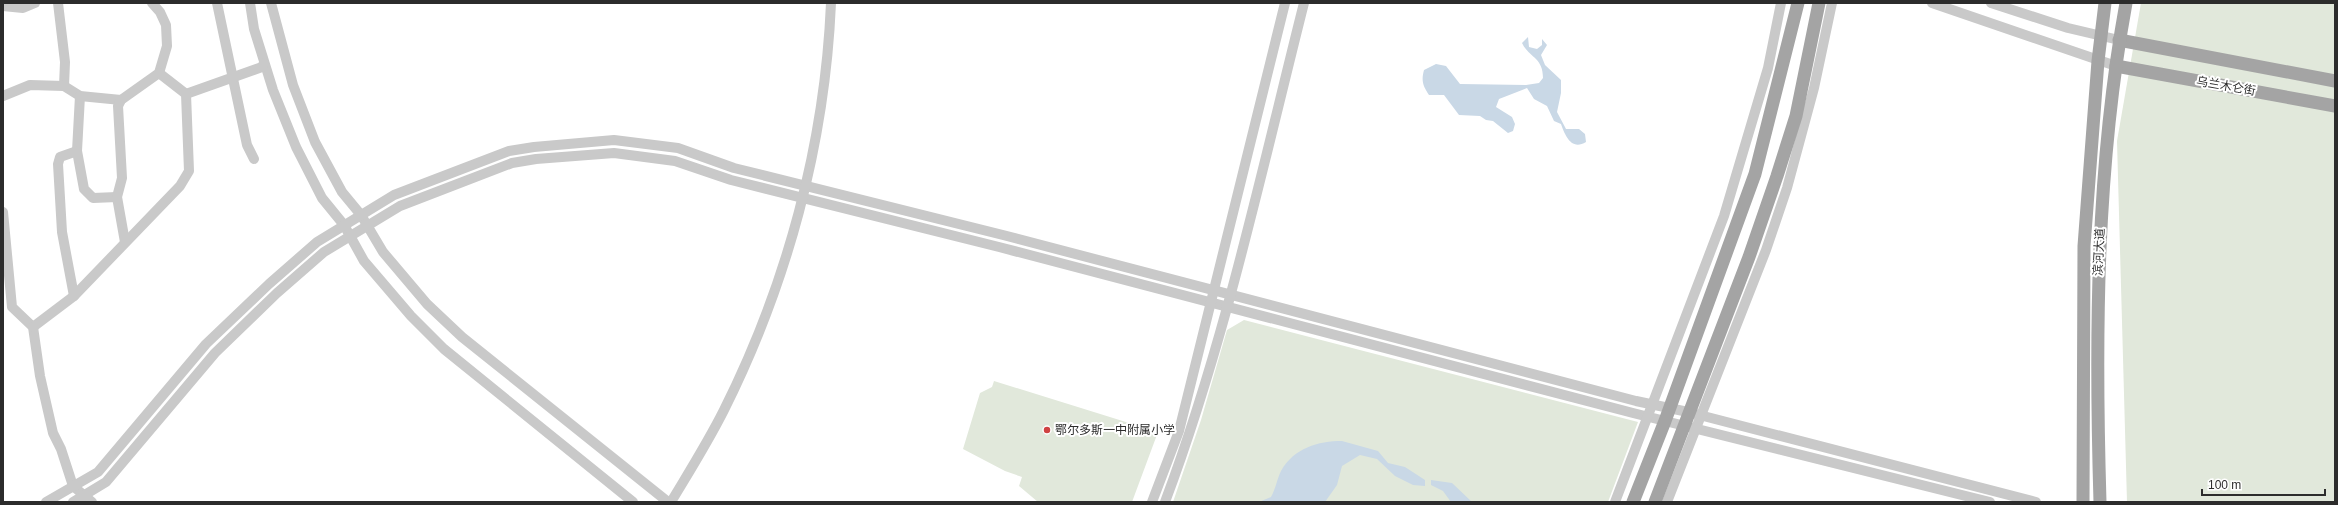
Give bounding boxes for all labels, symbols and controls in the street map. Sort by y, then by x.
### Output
street label: 乌兰木仑街 [2195,74,2257,98]
street label: 滨河大道 [2091,228,2107,276]
place label: 鄂尔多斯一中附属小学 [1055,423,1175,437]
marker: 鄂尔多斯一中附属小学 [1042,425,1052,435]
scale bar [2202,471,2325,497]
text: 100 m [2208,478,2241,492]

